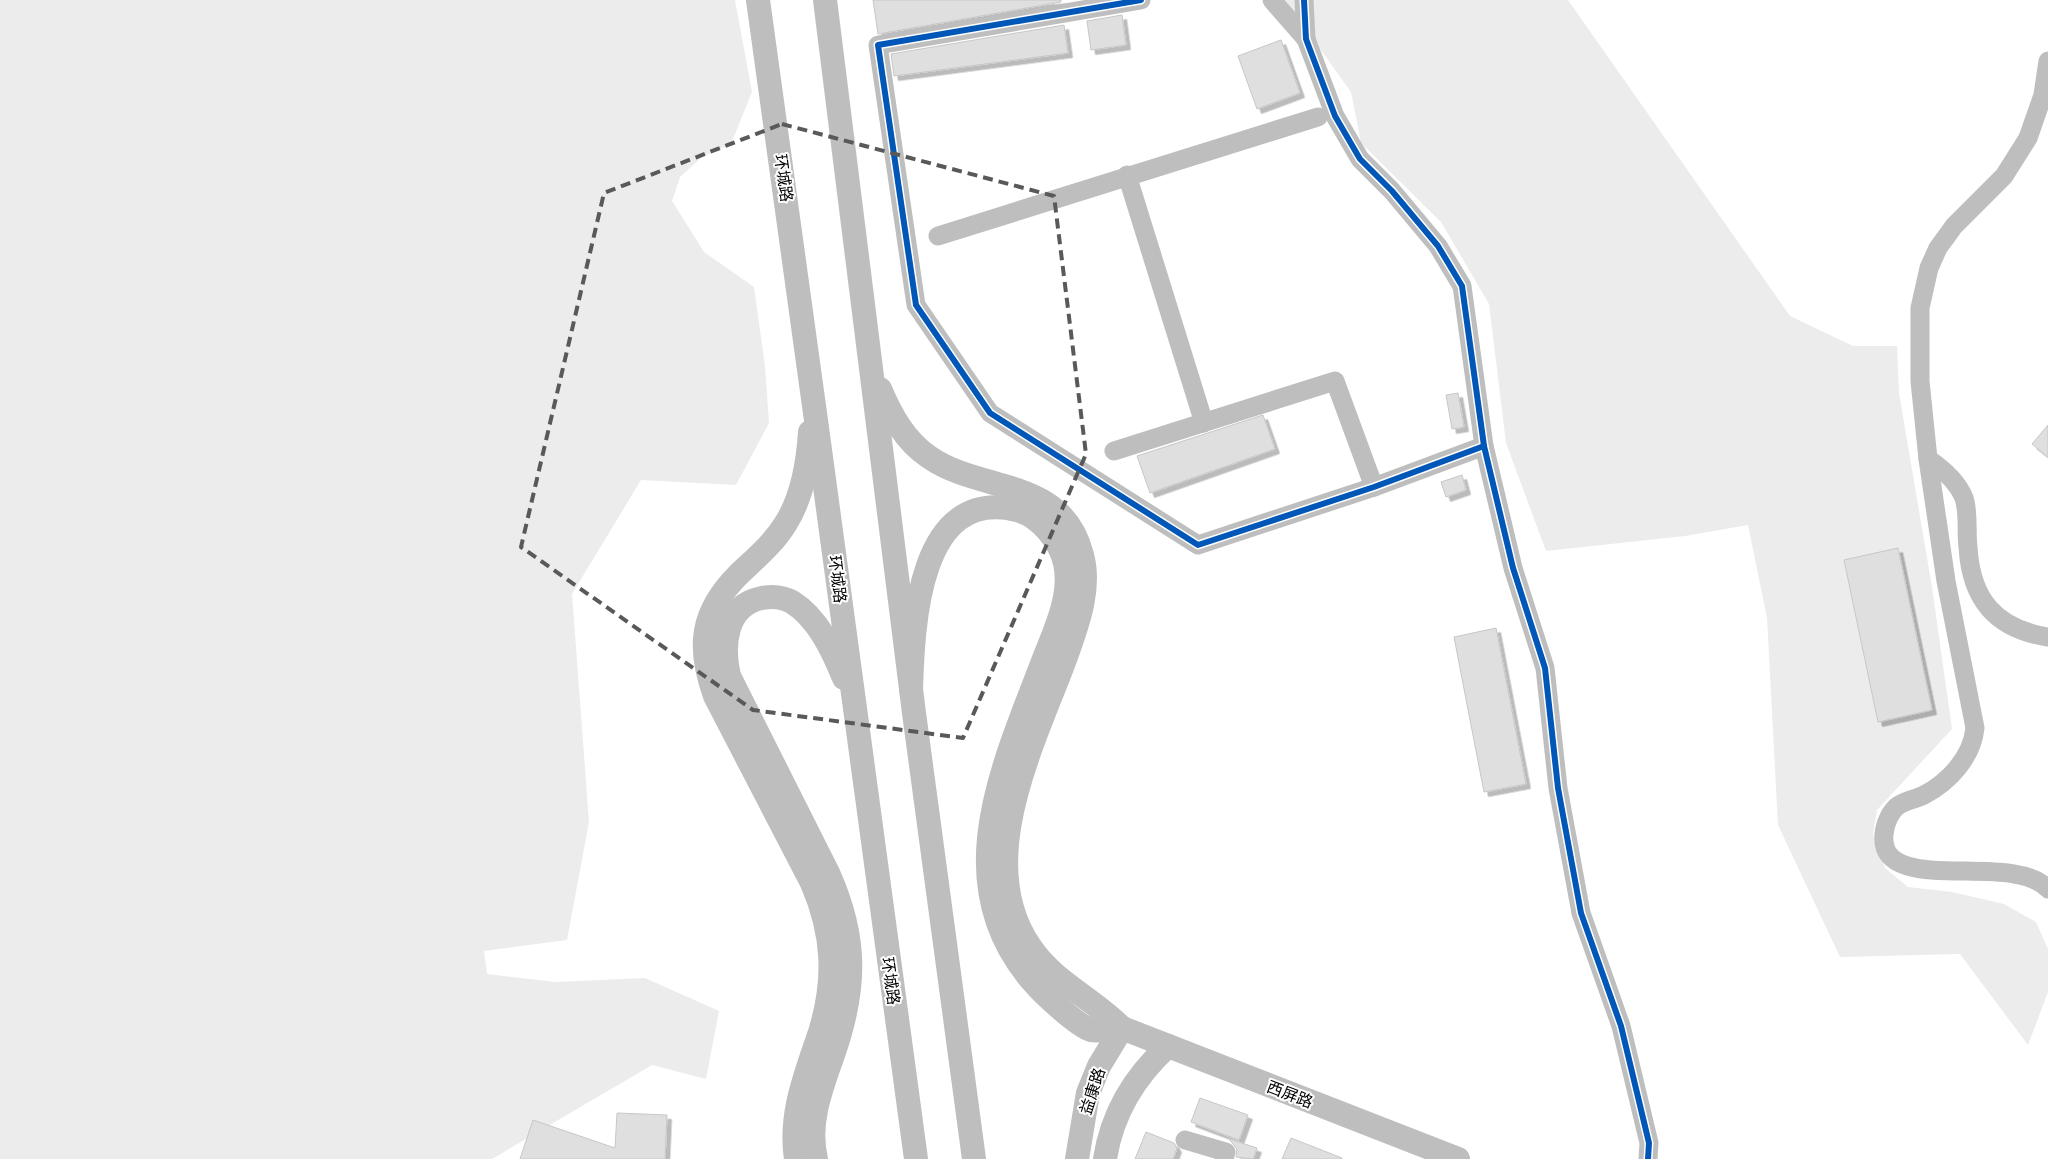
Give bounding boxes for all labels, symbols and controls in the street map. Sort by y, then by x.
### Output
street label: 环城路 [771,153,797,203]
street label: 环城路 [825,554,851,604]
street label: 环城路 [878,956,904,1006]
street label: 益康路 [1075,1065,1109,1117]
street label: 西屏路 [1264,1076,1316,1112]

